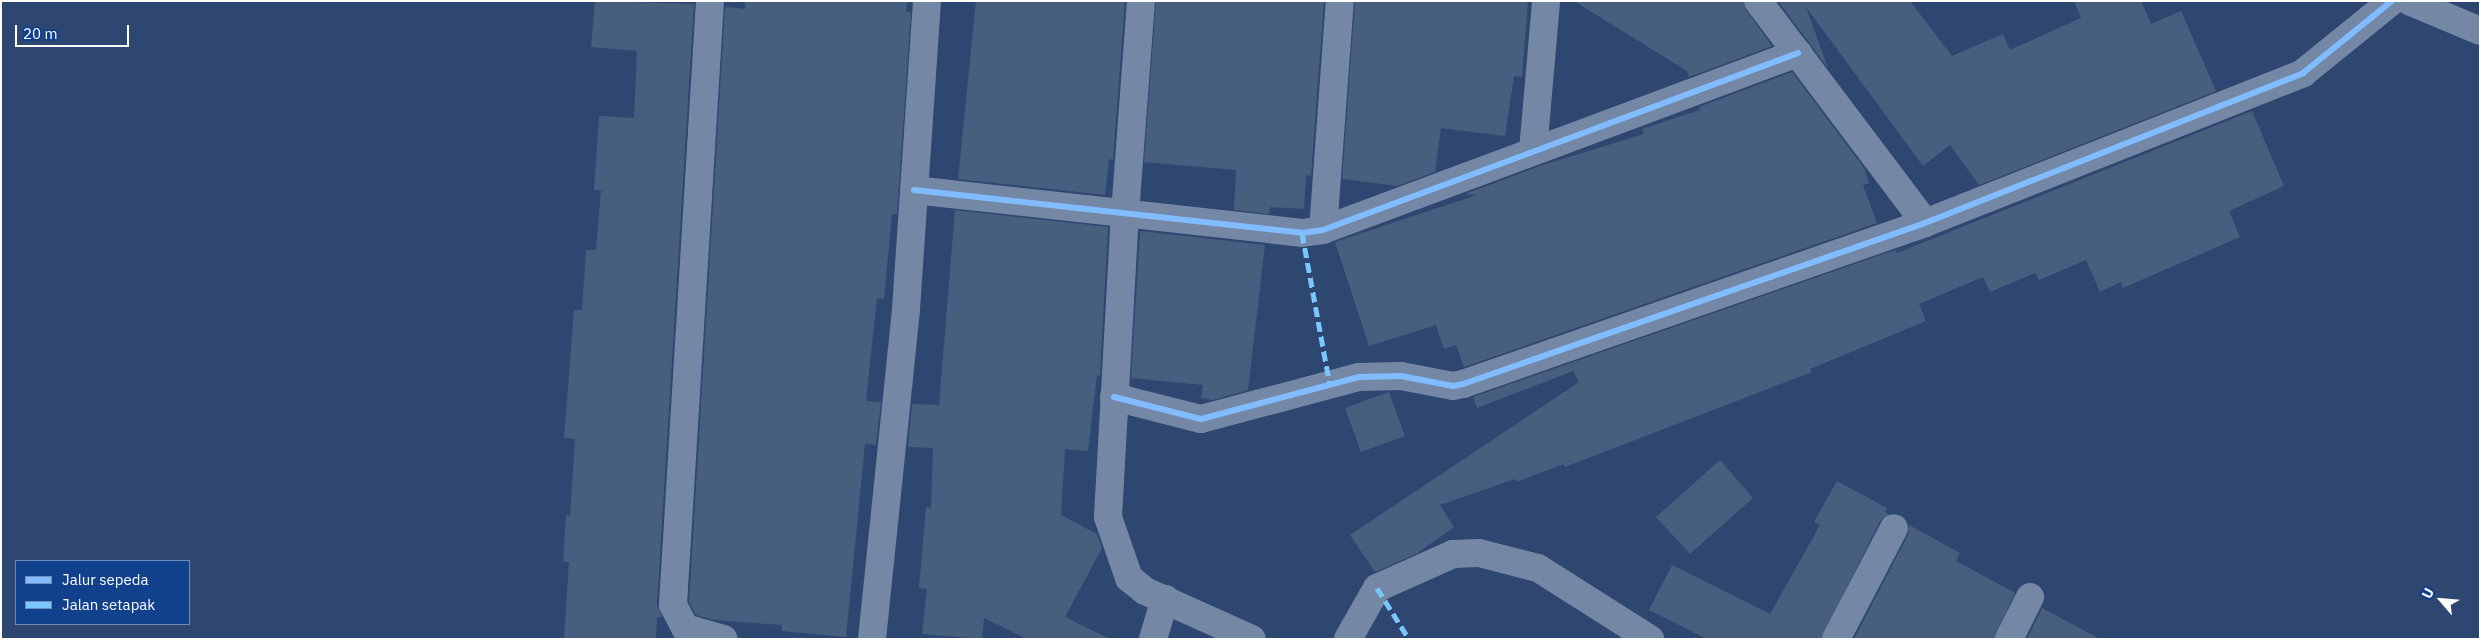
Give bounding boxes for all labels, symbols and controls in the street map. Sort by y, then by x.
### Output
scale bar [18,15,131,47]
text: 20 m [23,24,58,43]
legend [15,560,190,625]
text: Jalur sepeda [62,570,149,589]
north arrow [2416,575,2466,625]
text: U [2417,585,2438,602]
text: Jalan setapak [62,595,155,614]

